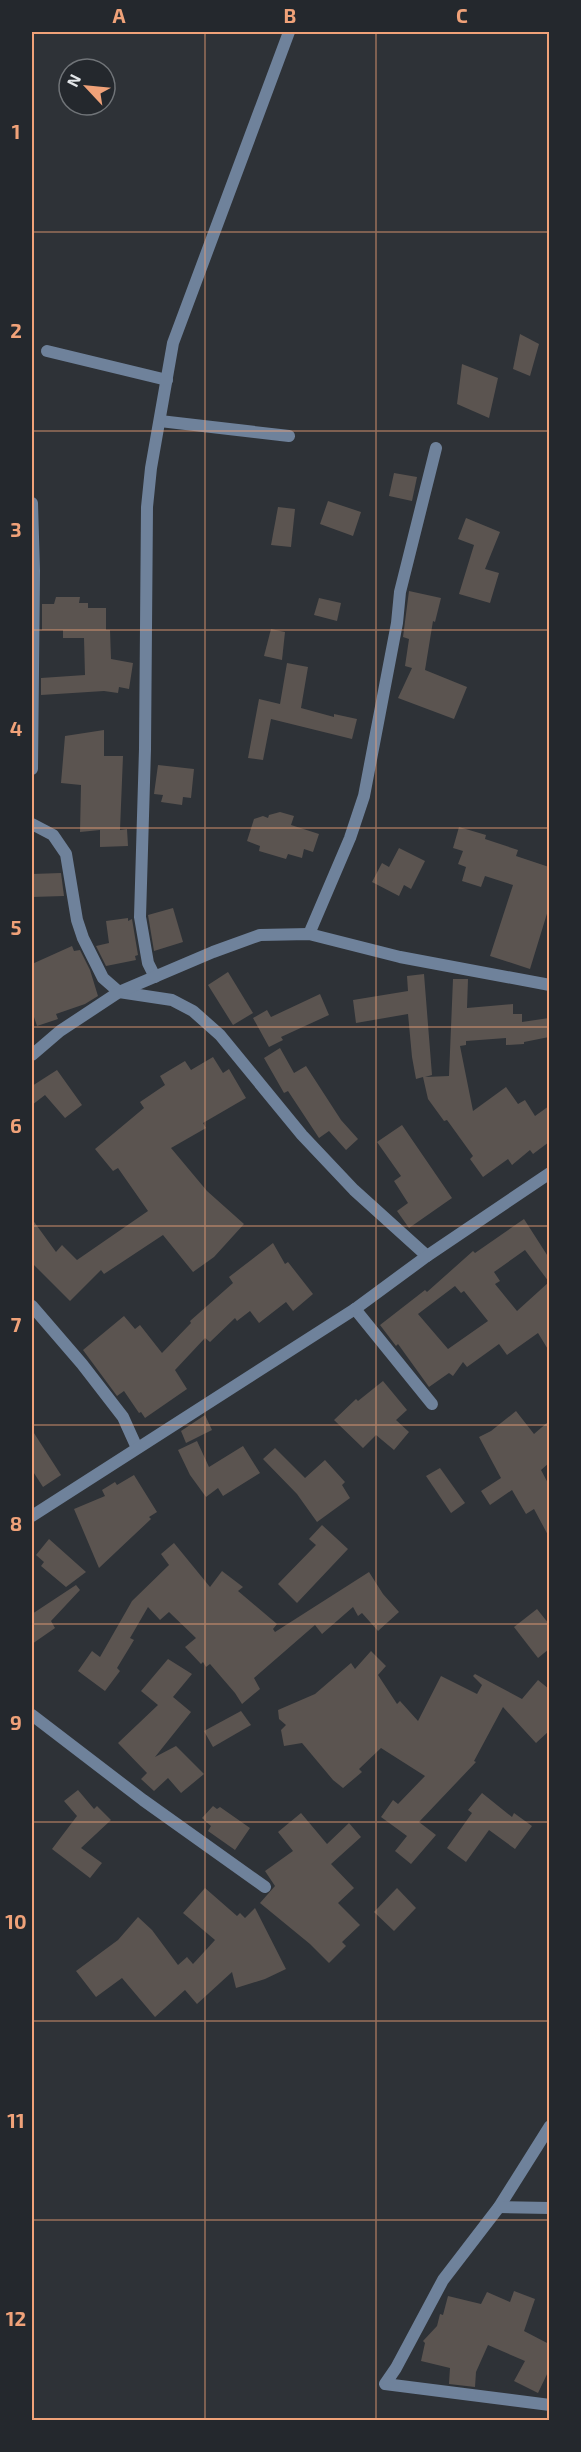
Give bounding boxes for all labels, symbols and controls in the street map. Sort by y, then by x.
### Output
text: A [112,3,126,27]
text: B [284,3,296,27]
text: C [456,3,468,27]
north arrow [57,57,117,117]
text: N [62,71,84,90]
text: 1 [12,119,20,143]
text: 2 [10,318,22,342]
text: 3 [10,517,22,541]
text: 4 [10,716,23,740]
text: 5 [10,915,22,939]
text: 6 [10,1113,22,1137]
text: 7 [11,1312,22,1336]
text: 8 [10,1511,22,1535]
text: 9 [10,1710,22,1734]
text: 10 [5,1909,27,1933]
text: 11 [7,2108,25,2132]
text: 12 [6,2306,26,2330]

